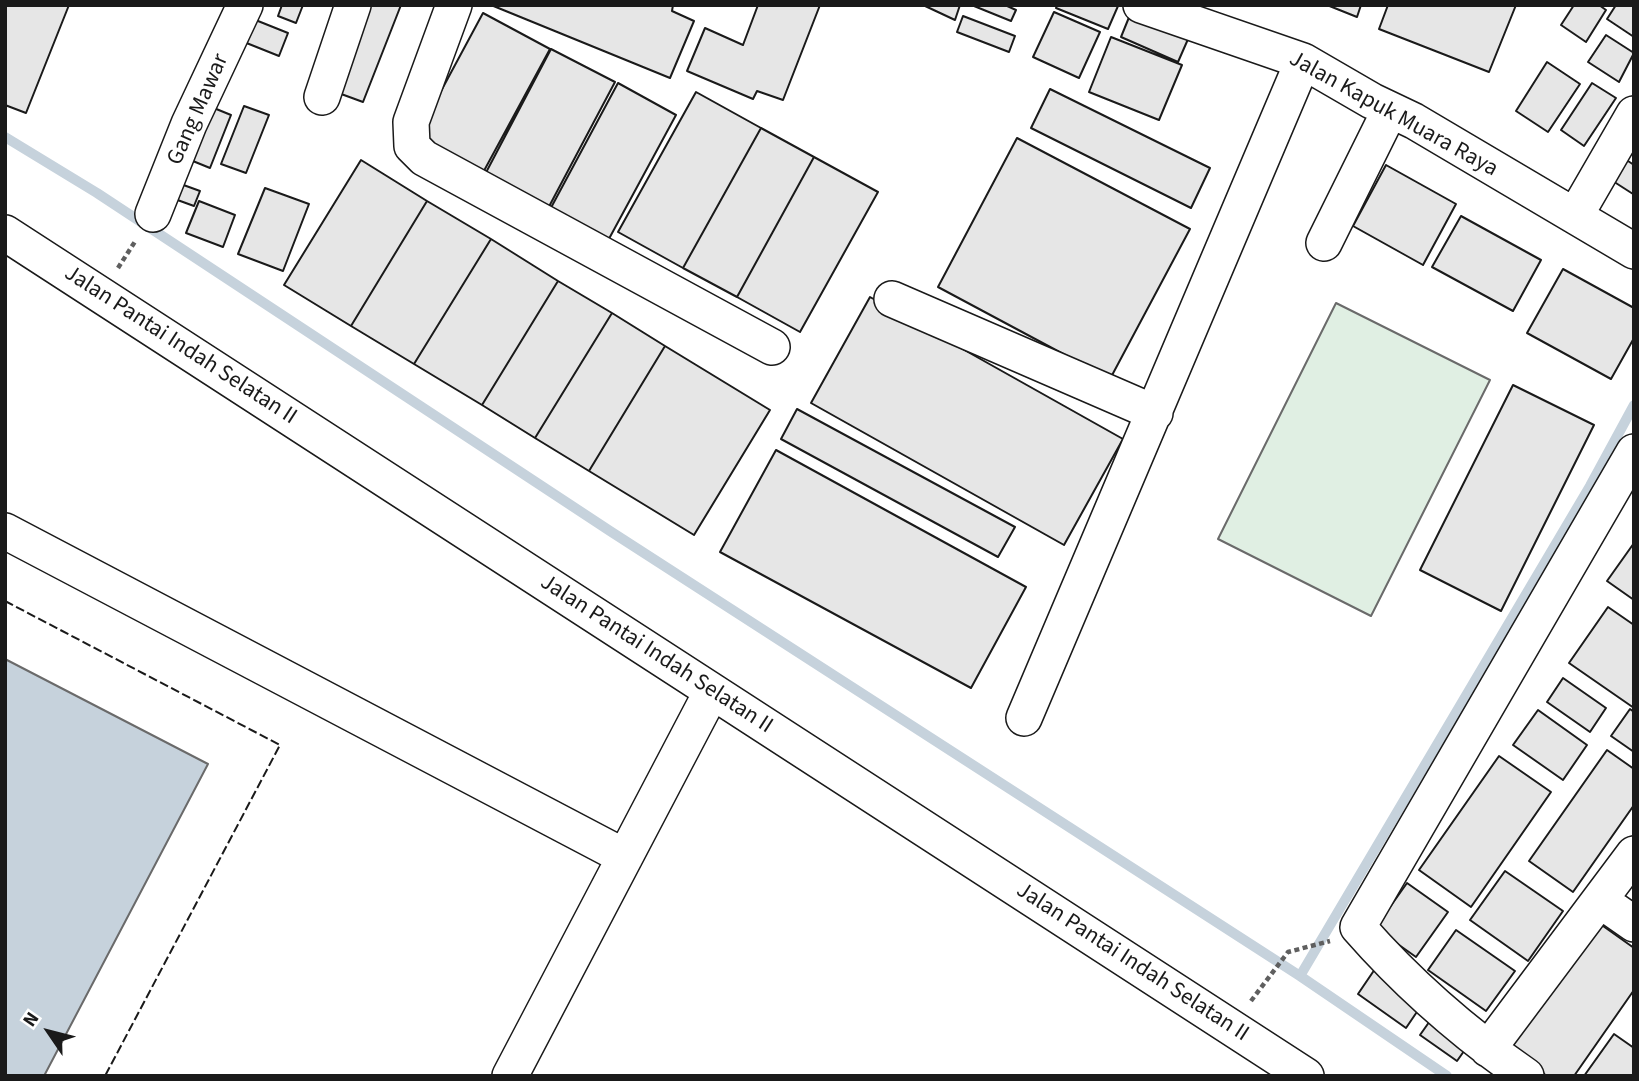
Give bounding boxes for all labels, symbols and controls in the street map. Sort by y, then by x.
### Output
street label: Jalan Kapuk Muara Raya [1284,46,1502,184]
street label: Gang Mawar [162,50,236,170]
street label: Jalan Pantai Indah Selatan II [59,260,301,432]
street label: Jalan Pantai Indah Selatan II [535,569,777,741]
street label: Jalan Pantai Indah Selatan II [1011,877,1253,1049]
north arrow [14,997,84,1067]
text: N [17,1007,46,1033]

